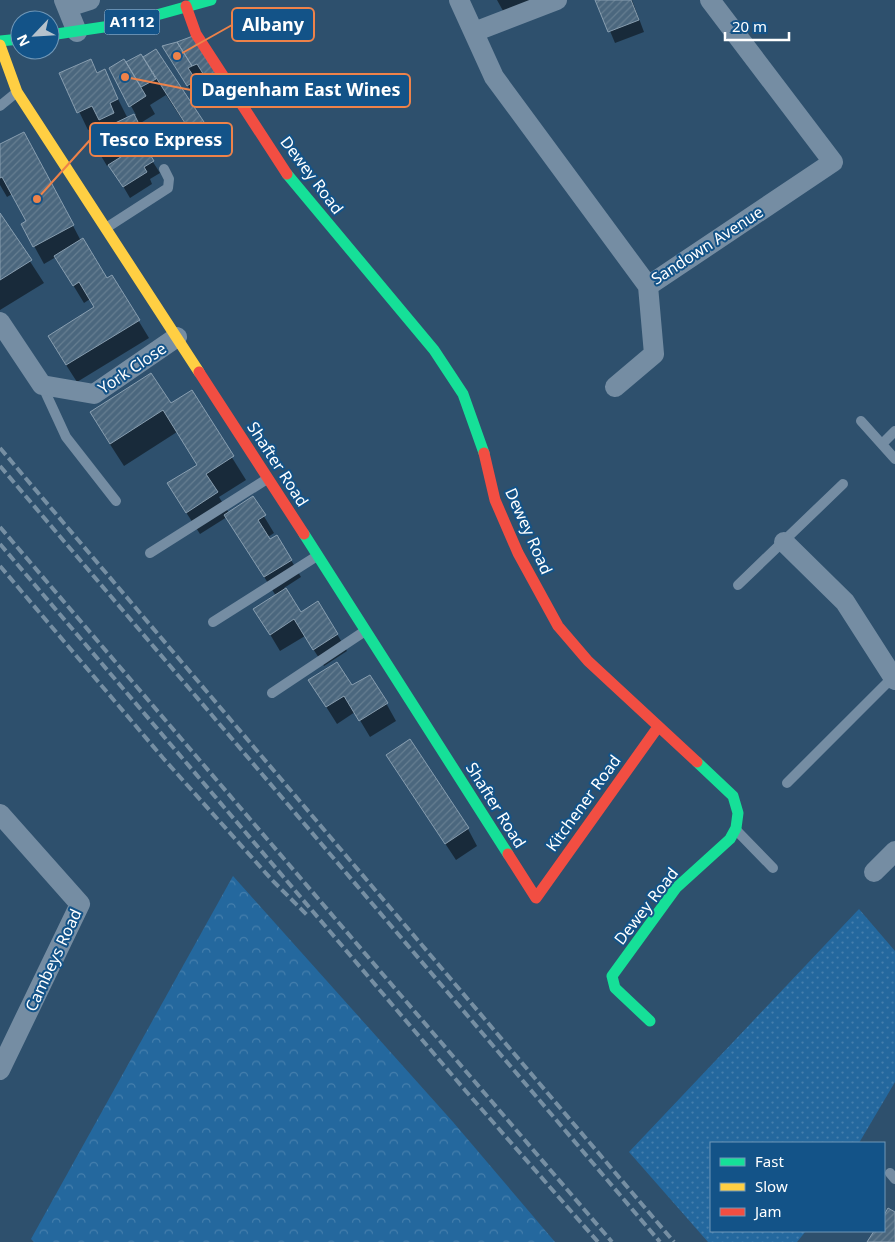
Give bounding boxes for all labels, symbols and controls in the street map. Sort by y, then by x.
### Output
callout: Albany [232,8,314,41]
north arrow [10,10,60,60]
road number: A1112 [104,10,160,34]
scale bar [725,10,789,42]
text: Albany [242,12,305,36]
text: 20 m [732,16,767,36]
text: N [12,32,34,50]
callout: Dagenham East Wines [191,74,410,107]
text: Dagenham East Wines [201,77,401,101]
callout: Tesco Express [90,123,232,156]
text: Tesco Express [100,127,222,151]
street label: Dewey Road [275,131,349,219]
street label: Sandown Avenue [647,200,767,290]
street label: York Close [94,337,170,399]
street label: Shafter Road [242,417,314,511]
street label: Dewey Road [500,484,558,578]
street label: Kitchener Road [540,750,626,856]
street label: Shafter Road [461,758,531,852]
street label: Dewey Road [609,863,683,949]
street label: Cambeys Road [20,905,86,1015]
legend [710,1142,885,1232]
text: Fast [755,1151,784,1171]
text: Slow [755,1176,788,1196]
text: Jam [753,1201,782,1221]

